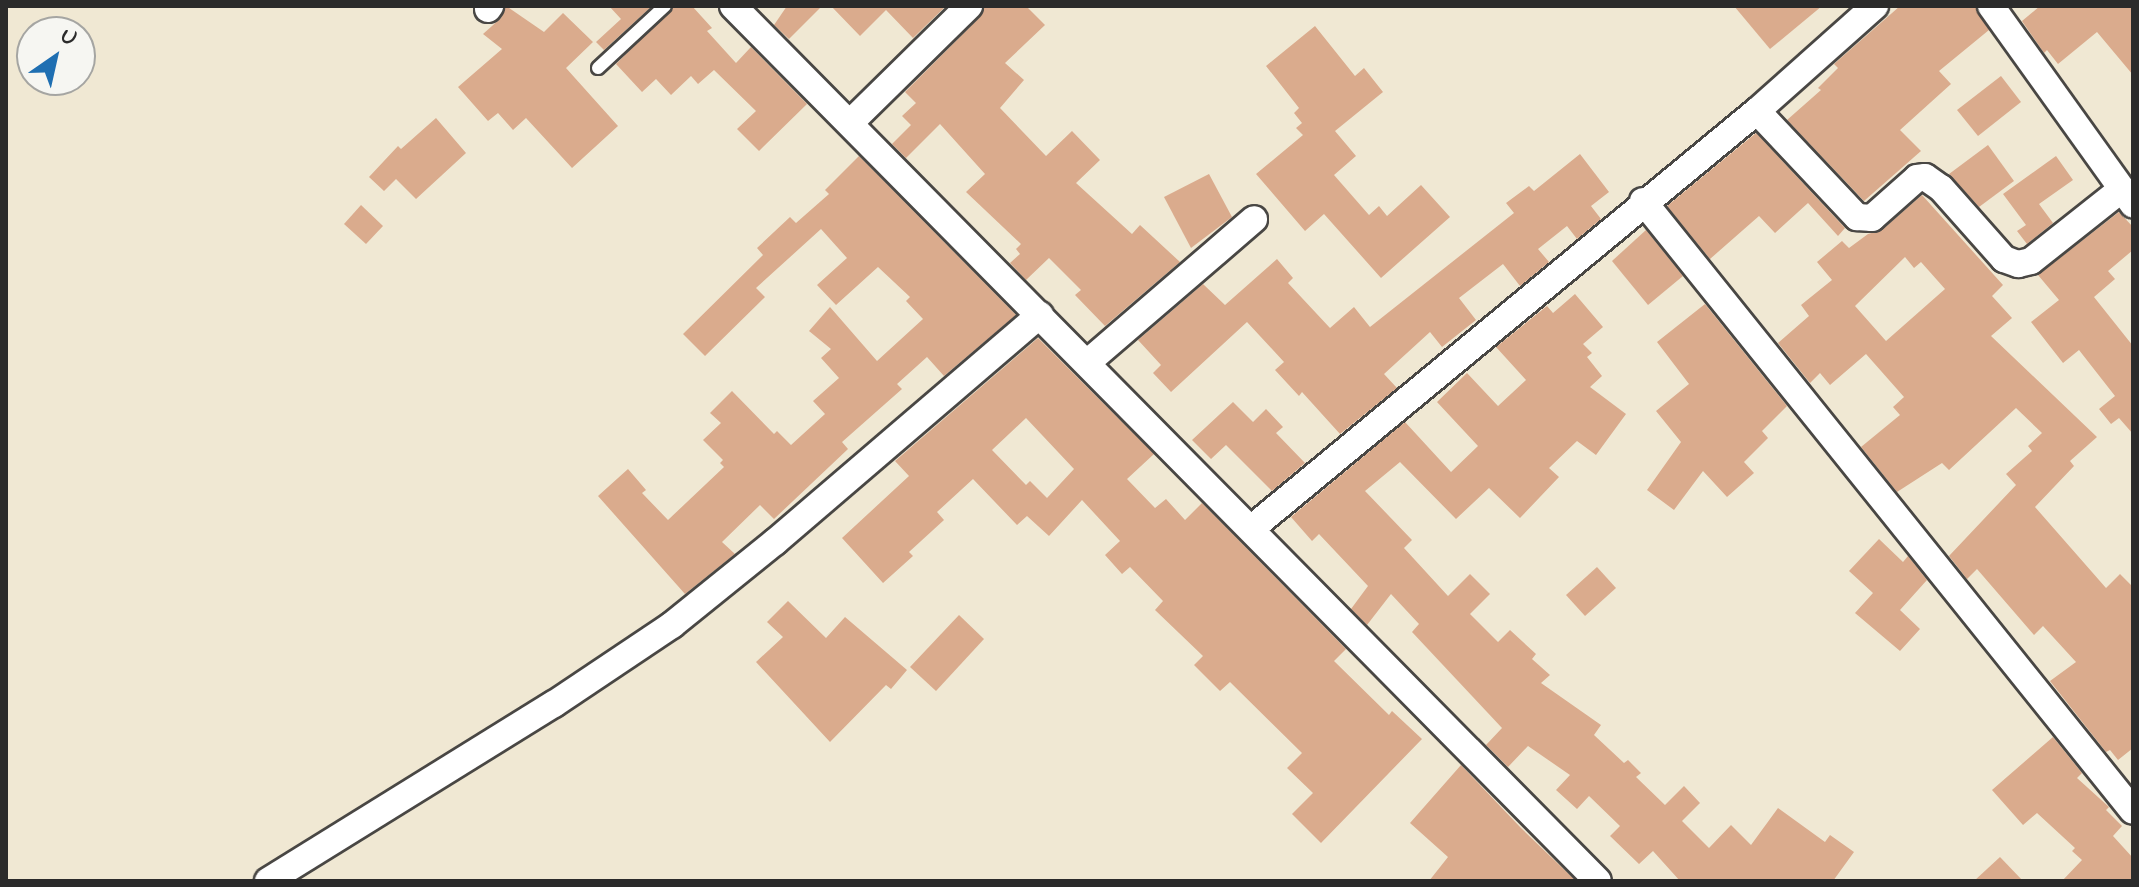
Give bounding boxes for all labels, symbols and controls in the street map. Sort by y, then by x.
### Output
north arrow [16,16,96,96]
text: U [55,22,82,53]

